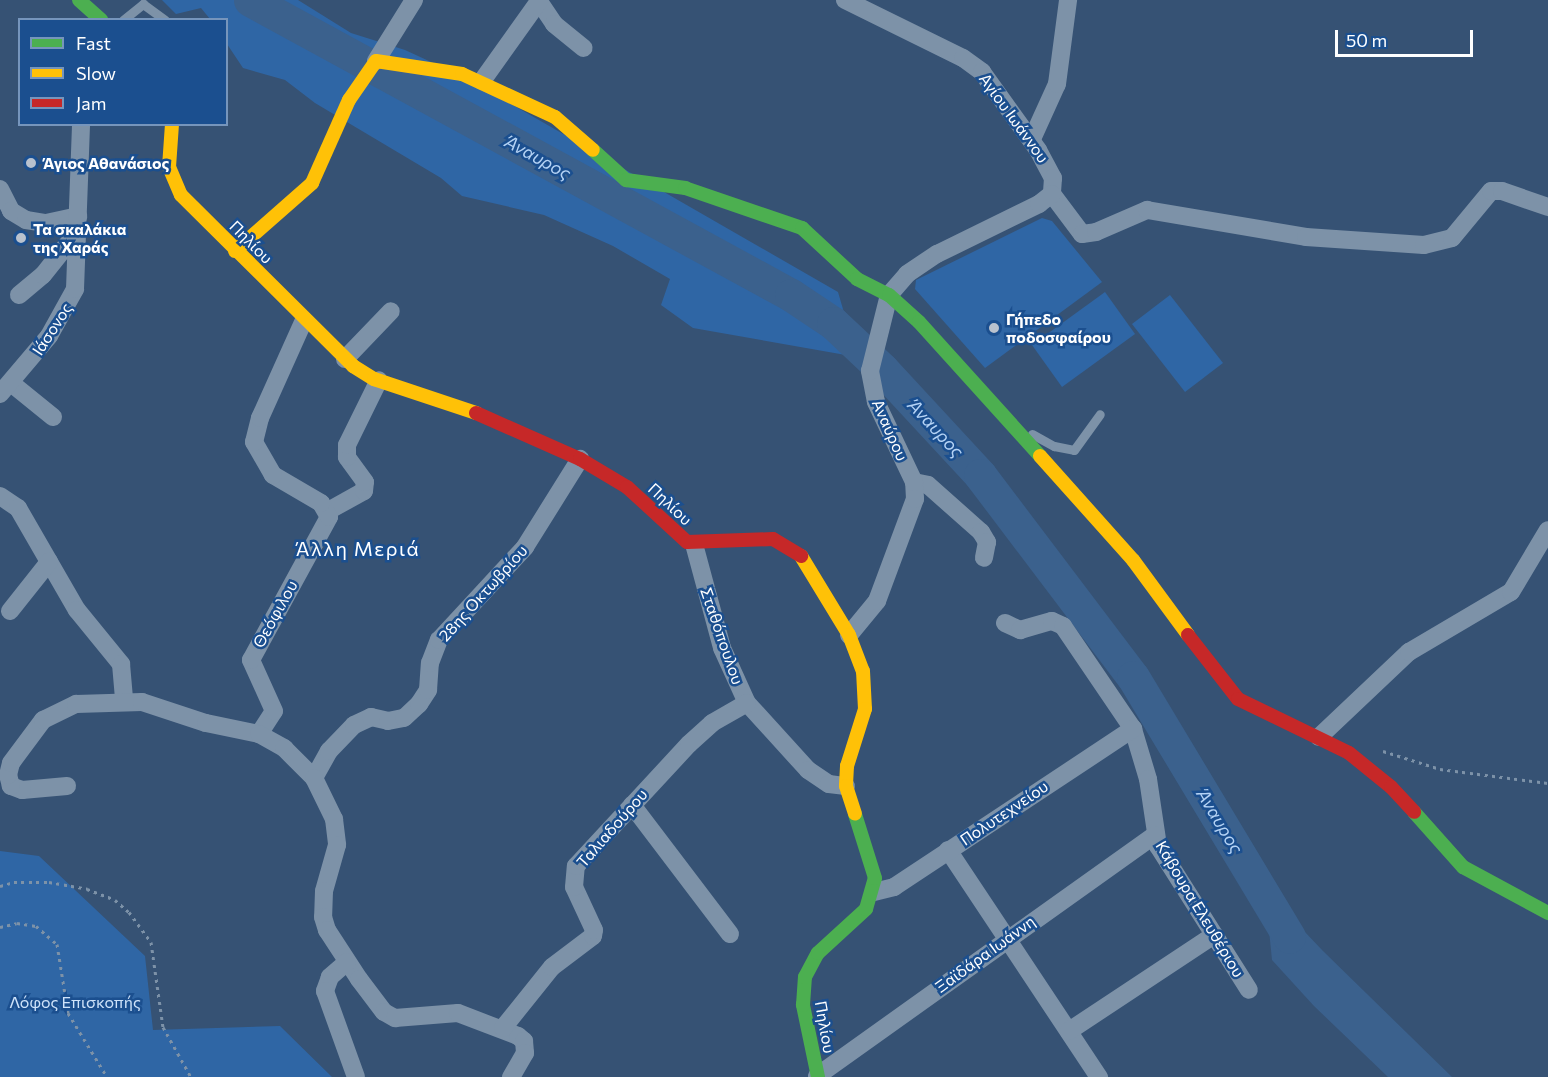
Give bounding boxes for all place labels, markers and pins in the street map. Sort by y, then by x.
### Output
place label: Άγιος Αθανάσιος [43,153,169,173]
marker: Άγιος Αθανάσιος [24,156,38,170]
place label: Τα σκαλάκια της Χαράς [33,219,126,257]
marker: Τα σκαλάκια της Χαράς [14,231,28,245]
place label: Γήπεδο ποδοσφαίρου [1006,309,1111,347]
marker: Γήπεδο ποδοσφαίρου [987,321,1001,335]

